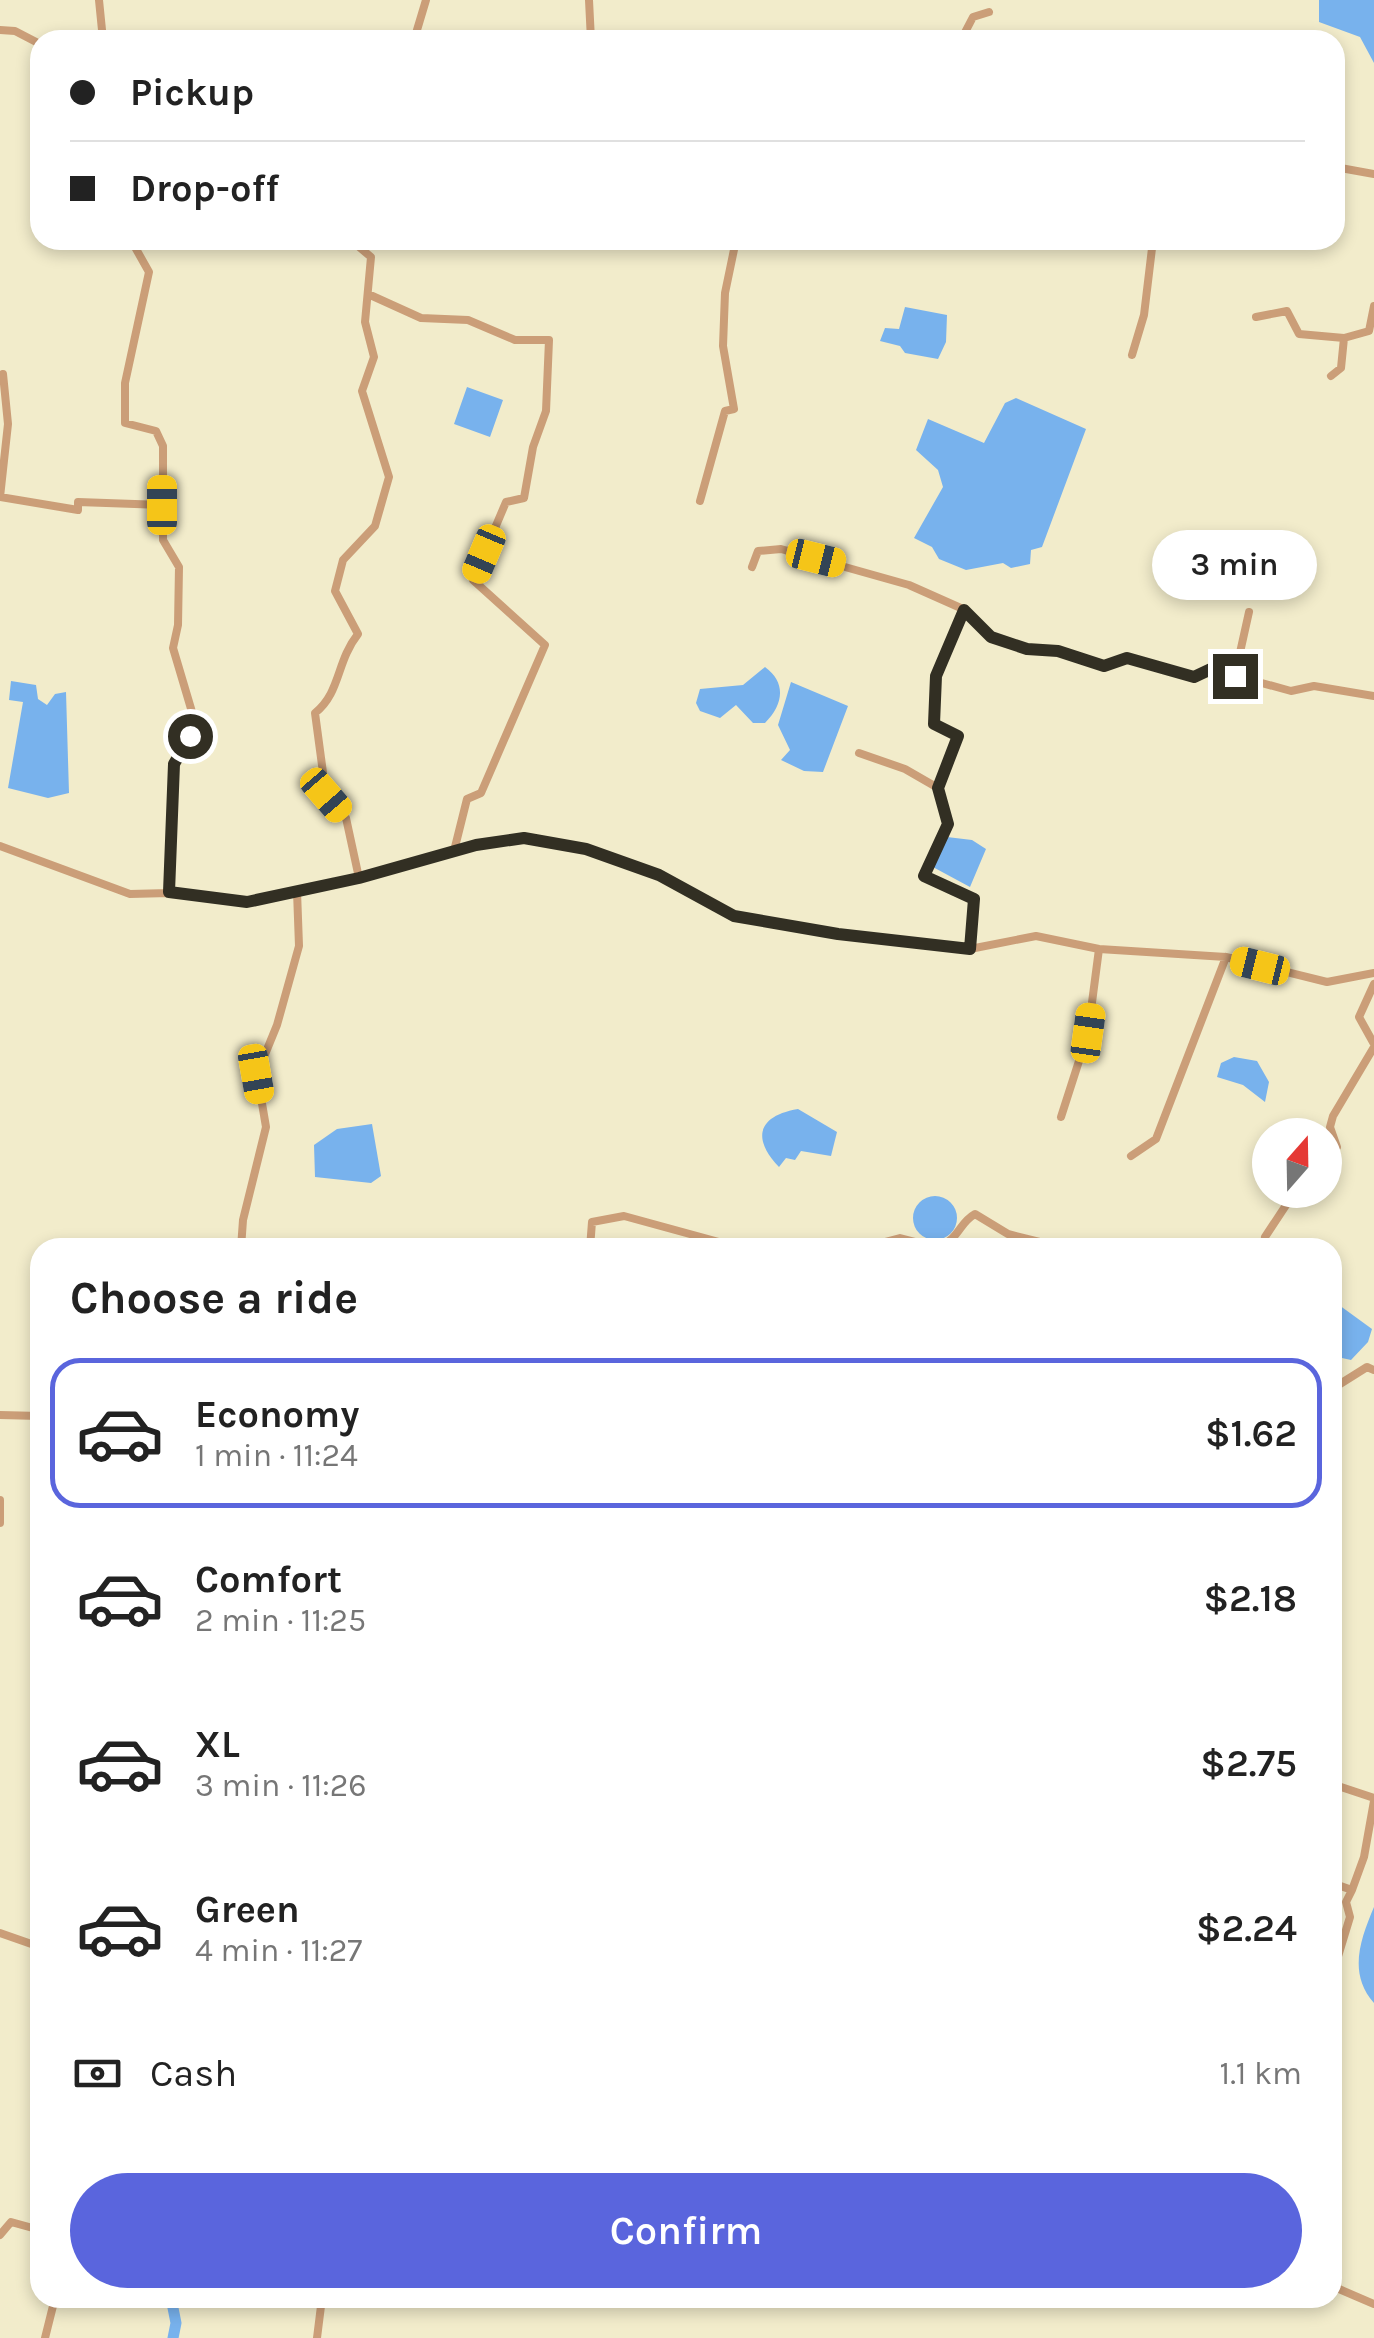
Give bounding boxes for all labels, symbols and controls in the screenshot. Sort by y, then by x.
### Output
text: Pickup [130,70,254,115]
text: Drop-off [130,166,279,211]
car [147,475,177,535]
car [458,521,510,587]
callout: 3 min [1152,531,1318,601]
car [783,536,849,580]
text: 3 min [1191,546,1278,583]
route end [1213,654,1258,699]
route start [168,714,213,759]
car [295,763,357,827]
car [1227,944,1293,988]
car [1069,1001,1107,1065]
car [236,1042,276,1106]
north arrow [1252,1118,1342,1208]
map controls [1252,1118,1342,1208]
text: Choose a ride [70,1272,358,1324]
icon: car [75,1388,165,1478]
text: Economy [195,1392,359,1437]
text: $1.62 [1205,1411,1297,1456]
text: 1 min · 11:24 [195,1437,358,1474]
icon: car [75,1553,165,1643]
text: Comfort [195,1557,342,1602]
text: $2.18 [1203,1576,1297,1621]
text: 2 min · 11:25 [195,1602,366,1639]
icon: car [75,1718,165,1808]
text: XL [195,1722,240,1767]
text: $2.75 [1200,1741,1297,1786]
text: 3 min · 11:26 [195,1767,367,1804]
icon: car [75,1883,165,1973]
text: Green [195,1887,300,1932]
text: $2.24 [1196,1906,1297,1951]
text: 4 min · 11:27 [195,1932,362,1969]
icon: cash [70,2046,125,2101]
text: Cash [150,2051,237,2096]
text: 1.1 km [1220,2055,1302,2092]
button: Confirm [70,2173,1302,2288]

